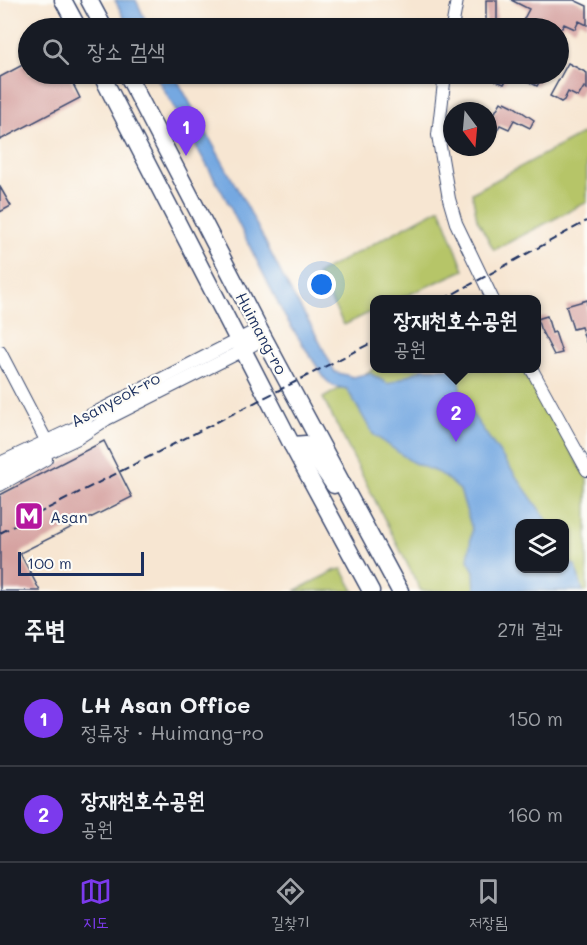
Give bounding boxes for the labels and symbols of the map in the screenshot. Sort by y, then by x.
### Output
north arrow [443,102,497,156]
pin: 1 [166,106,206,156]
your location [307,270,336,299]
street label: Huimang-ro [232,288,292,378]
street label: Asanyeok-ro [67,367,163,431]
pin: 2 [436,392,476,442]
metro station icon: Asan [13,500,45,532]
place label: Asan [50,506,88,527]
scale bar [18,549,144,576]

